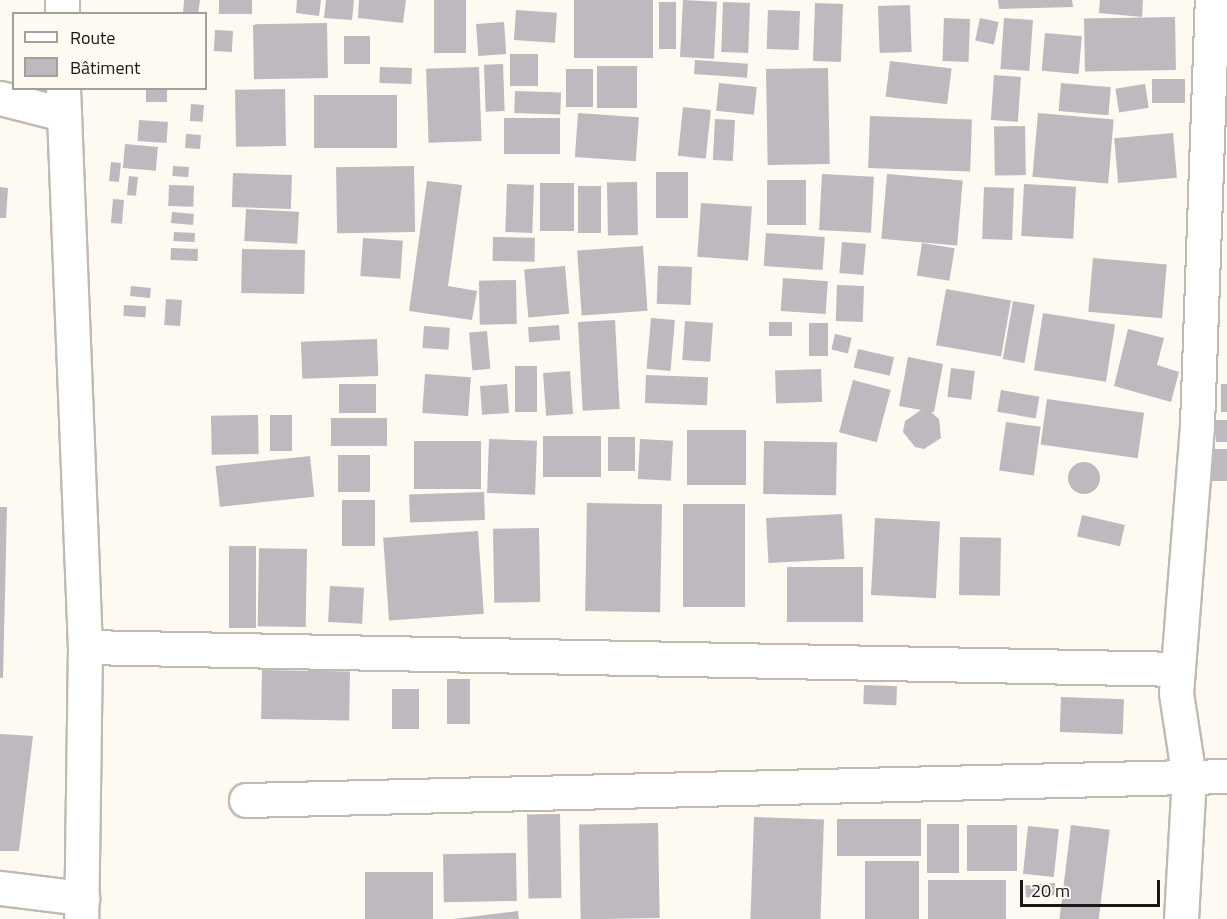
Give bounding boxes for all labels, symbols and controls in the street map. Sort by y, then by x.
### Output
legend [12,12,207,90]
text: Route [70,24,115,51]
text: Bâtiment [70,54,140,81]
scale bar [1023,868,1162,906]
text: 20 m [1031,877,1070,904]

